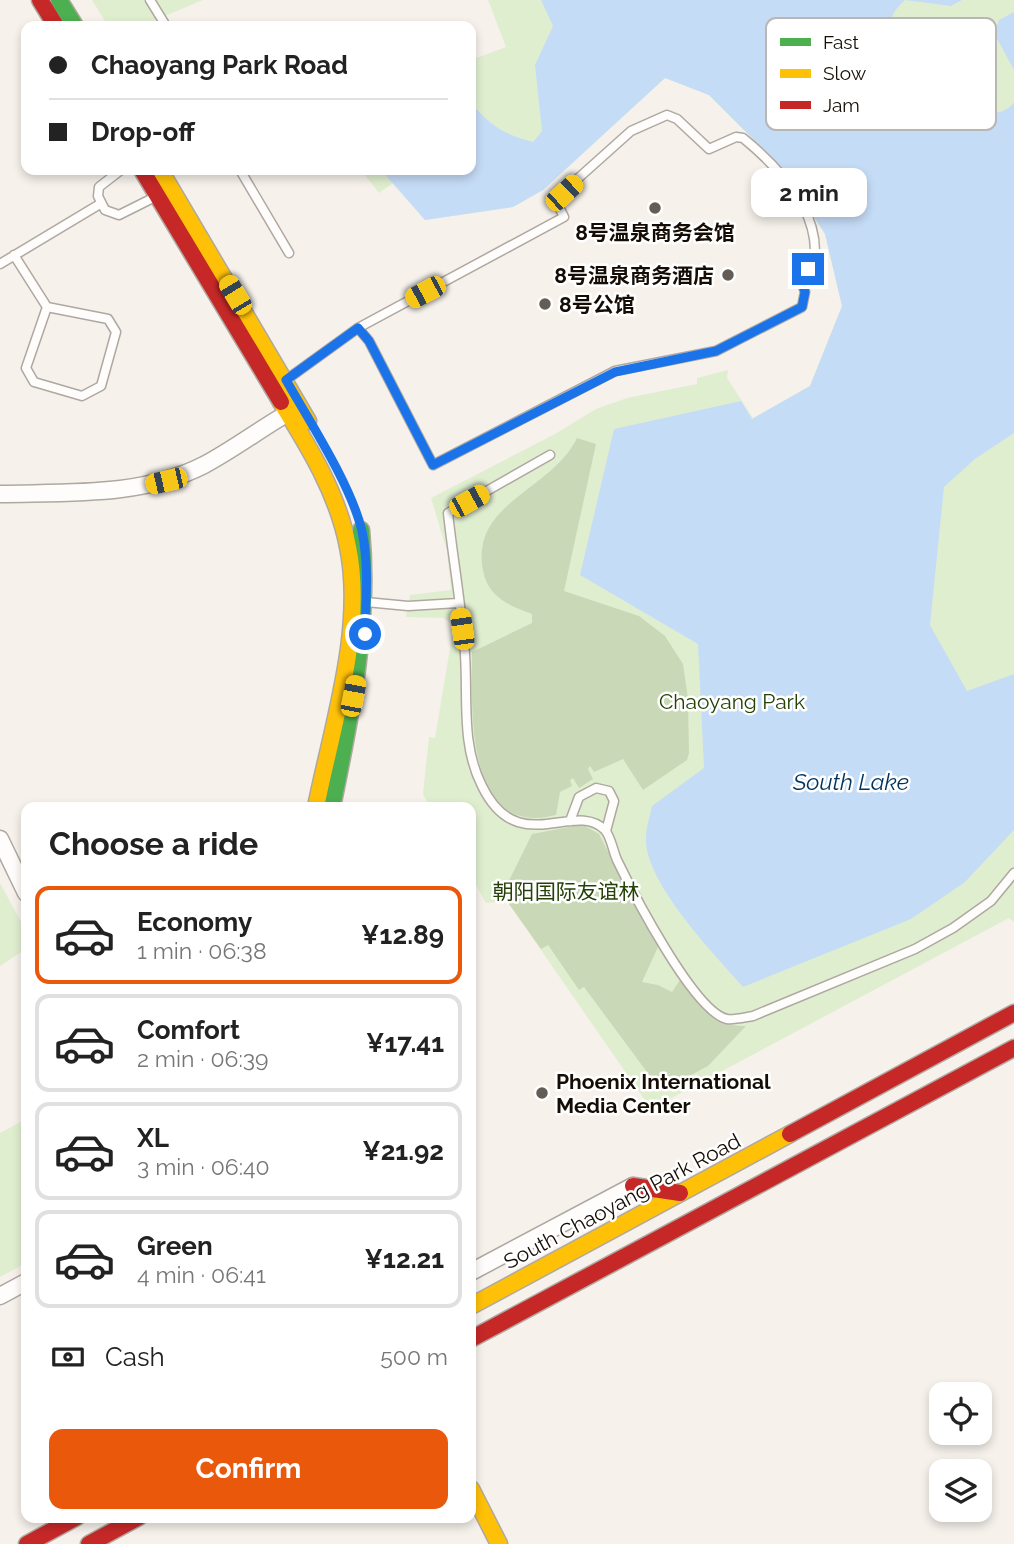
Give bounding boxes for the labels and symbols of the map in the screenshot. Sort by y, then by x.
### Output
legend [766,18,996,130]
text: Fast [823,31,859,53]
text: Slow [823,62,867,84]
text: Jam [823,94,860,116]
callout: 2 min [750,168,866,216]
car [542,171,587,215]
marker: 8号温泉商务会馆 [647,200,663,216]
place label: 8号温泉商务会馆 [575,220,735,245]
route end [792,253,824,285]
place label: 8号温泉商务酒店 [554,263,714,288]
marker: 8号温泉商务酒店 [720,267,736,283]
car [216,272,255,318]
car [402,273,449,311]
place label: 8号公馆 [559,292,635,317]
marker: 8号公馆 [537,296,553,312]
car [144,466,189,496]
car [446,482,493,520]
car [449,607,476,651]
route start [349,618,381,650]
car [339,673,368,719]
park label: Chaoyang Park [659,689,805,714]
water label: South Lake [792,768,909,795]
park label: 朝阳国际友谊林 [493,879,640,904]
place label: Phoenix International Media Center [556,1069,771,1118]
marker: Phoenix International Media Center [534,1085,550,1101]
street label: South Chaoyang Park Road [499,1128,745,1274]

